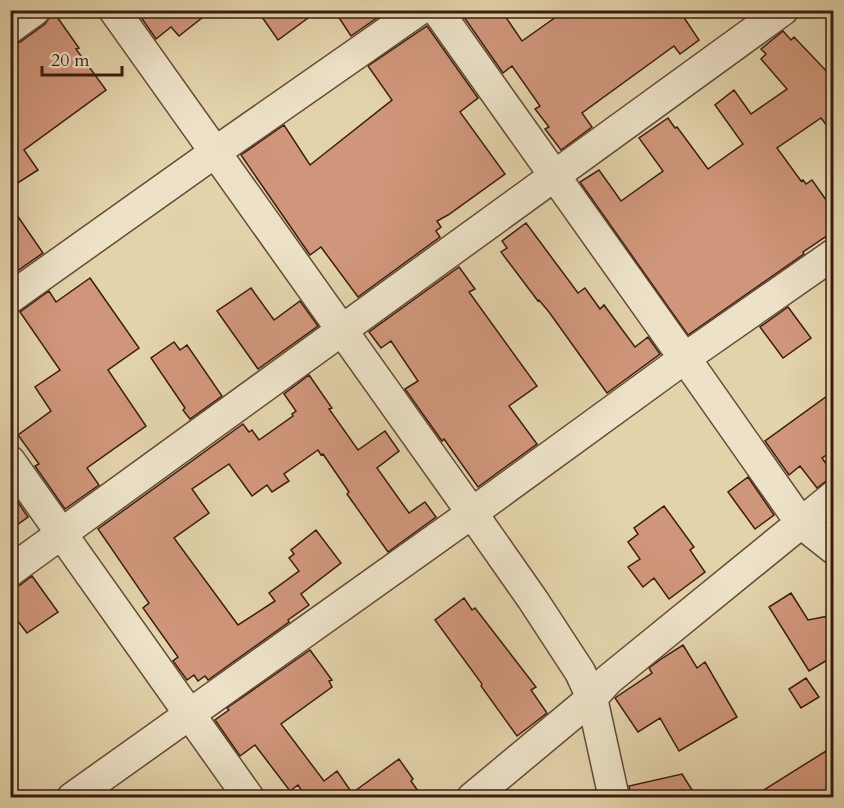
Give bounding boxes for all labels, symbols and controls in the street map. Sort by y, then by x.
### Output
scale bar [42,39,122,77]
text: 20 m [51,48,90,73]

